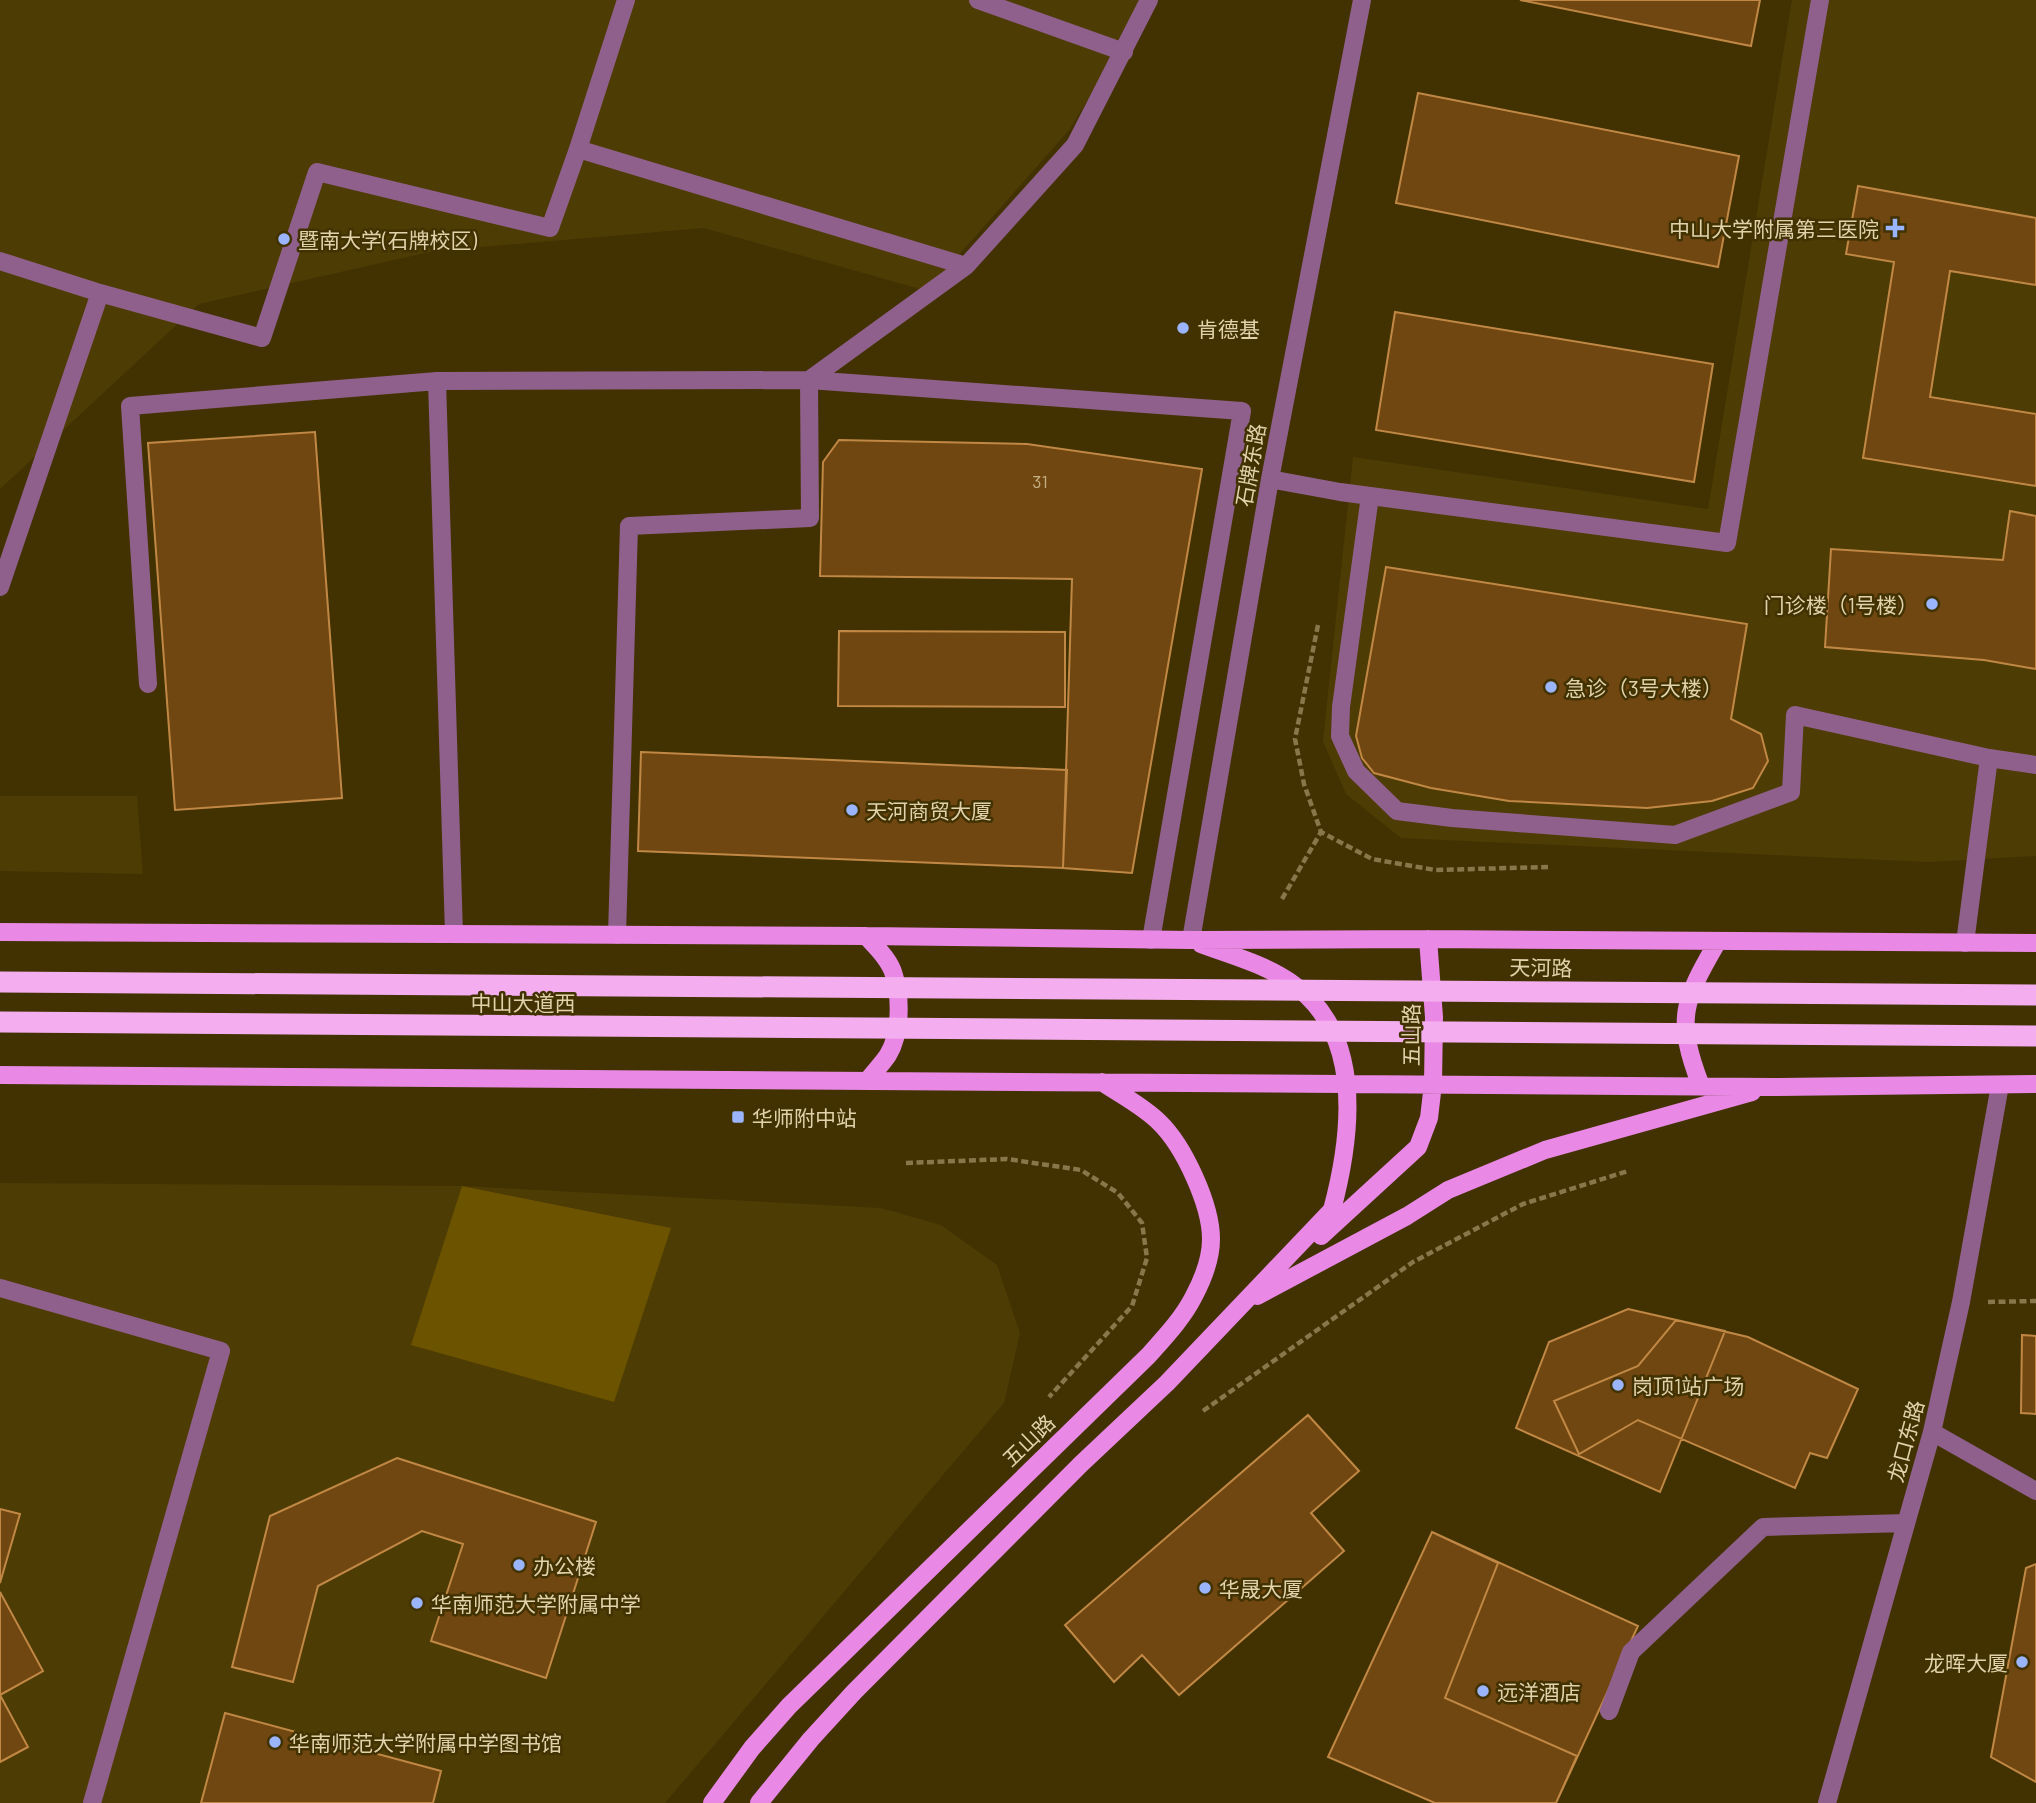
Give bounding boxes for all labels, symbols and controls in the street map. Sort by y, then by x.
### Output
place label: 中山大学附属第三医院 [1669,216,1879,241]
marker: 中山大学附属第三医院 [1885,218,1905,238]
place label: 暨南大学(石牌校区) [298,227,477,252]
marker: 暨南大学(石牌校区) [276,231,292,247]
place label: 肯德基 [1197,316,1260,341]
marker: 肯德基 [1175,320,1191,336]
street label: 石牌东路 [1230,421,1270,509]
house number: 31 [1032,470,1048,492]
place label: 门诊楼（1号楼） [1764,592,1918,617]
marker: 门诊楼（1号楼） [1924,596,1940,612]
place label: 急诊（3号大楼） [1565,675,1723,700]
marker: 急诊（3号大楼） [1543,679,1559,695]
place label: 天河商贸大厦 [866,798,992,823]
marker: 天河商贸大厦 [844,802,860,818]
street label: 天河路 [1509,954,1573,980]
street label: 中山大道西 [471,990,576,1015]
street label: 五山路 [1398,1004,1423,1067]
place label: 华师附中站 [752,1105,857,1130]
marker: 华师附中站 [730,1109,746,1125]
place label: 岗顶1站广场 [1632,1373,1744,1398]
marker: 岗顶1站广场 [1610,1377,1626,1393]
street label: 龙口东路 [1882,1397,1928,1485]
street label: 五山路 [997,1409,1059,1471]
place label: 办公楼 [533,1553,596,1578]
marker: 办公楼 [511,1557,527,1573]
place label: 华晟大厦 [1219,1576,1303,1601]
marker: 华晟大厦 [1197,1580,1213,1596]
place label: 华南师范大学附属中学 [431,1591,641,1616]
marker: 华南师范大学附属中学 [409,1595,425,1611]
place label: 龙晖大厦 [1924,1650,2008,1675]
marker: 龙晖大厦 [2014,1654,2030,1670]
place label: 远洋酒店 [1497,1679,1581,1704]
marker: 远洋酒店 [1475,1683,1491,1699]
place label: 华南师范大学附属中学图书馆 [289,1730,562,1755]
marker: 华南师范大学附属中学图书馆 [267,1734,283,1750]

